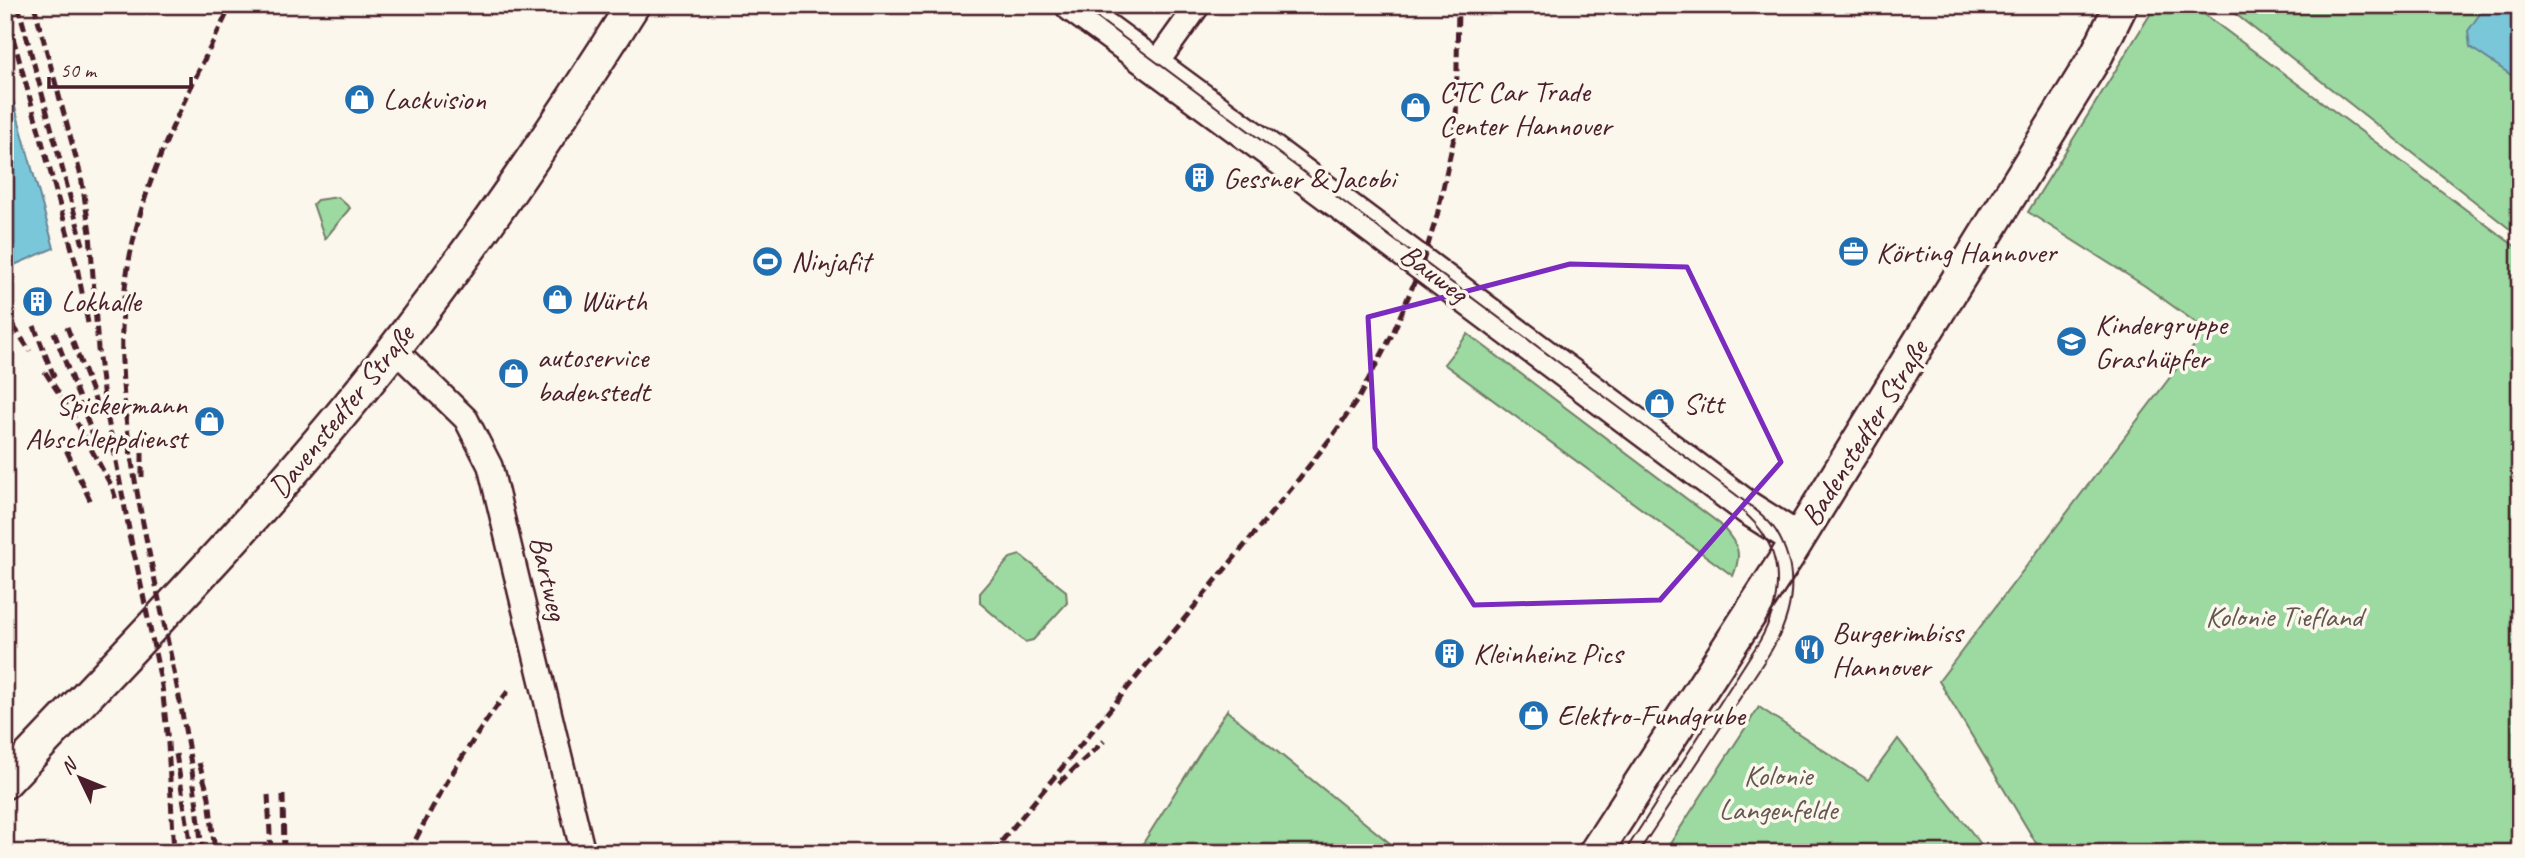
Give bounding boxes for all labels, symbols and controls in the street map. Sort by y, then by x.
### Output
scale bar [49,46,191,90]
text: 50 m [60,57,98,83]
place label: CTC Car Trade Center Hannover [1439,72,1615,144]
place label: Lackvision [383,80,486,118]
shop icon: Lackvision [343,82,377,116]
shop icon: CTC Car Trade Center Hannover [1399,91,1433,125]
place label: Gessner & Jacobi [1223,159,1399,197]
building icon: Gessner & Jacobi [1183,161,1217,195]
place label: Körting Hannover [1876,233,2058,271]
street label: Bauweg [1392,235,1478,312]
office icon: Körting Hannover [1836,235,1870,269]
place label: Ninjafit [791,242,875,280]
sports icon: Ninjafit [751,244,785,278]
place label: Würth [580,281,647,319]
place label: Lokhalle [61,282,143,320]
shop icon: Würth [540,283,574,317]
building icon: Lokhalle [21,284,55,318]
place label: Kindergruppe Grashüpfer [2095,305,2229,377]
street label: Davenstedter Straße [260,315,424,505]
school or university icon: Kindergruppe Grashüpfer [2055,324,2089,358]
street label: Badenstedter Straße [1792,331,1938,533]
place label: autoservice badenstedt [537,338,653,410]
shop icon: autoservice badenstedt [497,357,531,391]
place label: Sitt [1683,384,1727,422]
place label: Spickermann Abschleppdienst [25,385,190,457]
shop icon: Sitt [1643,386,1677,420]
shop icon: Spickermann Abschleppdienst [193,404,227,438]
street label: Bartweg [521,532,577,625]
park label: Kolonie Tiefland [2205,597,2367,635]
place label: Burgerimbiss Hannover [1832,613,1965,685]
restaurant icon: Burgerimbiss Hannover [1792,632,1826,666]
place label: Kleinheinz Pics [1473,634,1625,672]
building icon: Kleinheinz Pics [1433,636,1467,670]
place label: Elektro-Fundgrube [1557,696,1747,734]
shop icon: Elektro-Fundgrube [1517,698,1551,732]
north arrow [46,742,116,812]
text: N [56,752,83,780]
park label: Kolonie Langenfelde [1719,756,1839,828]

